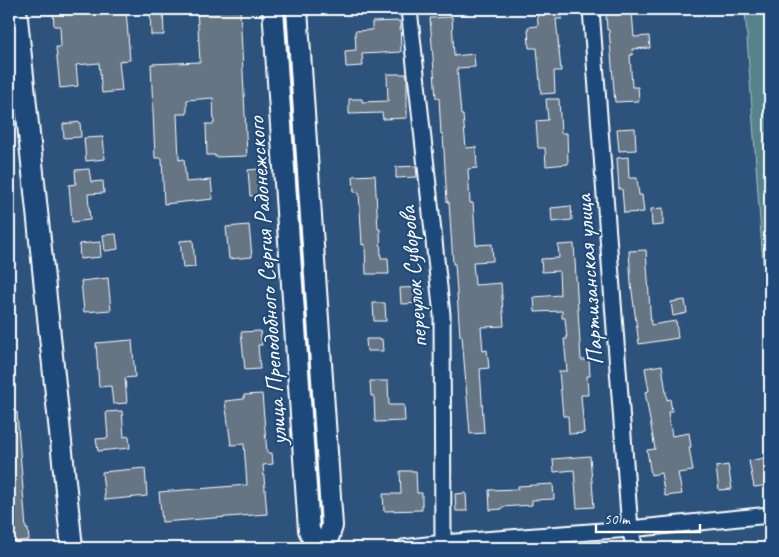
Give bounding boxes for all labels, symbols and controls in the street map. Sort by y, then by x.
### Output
street label: улица Преподобного Сергия Радонежского [240,114,294,448]
street label: Партизанская улица [568,192,610,366]
street label: переулок Суворова [392,204,434,349]
scale bar [596,502,700,534]
text: 50 m [604,510,631,529]

